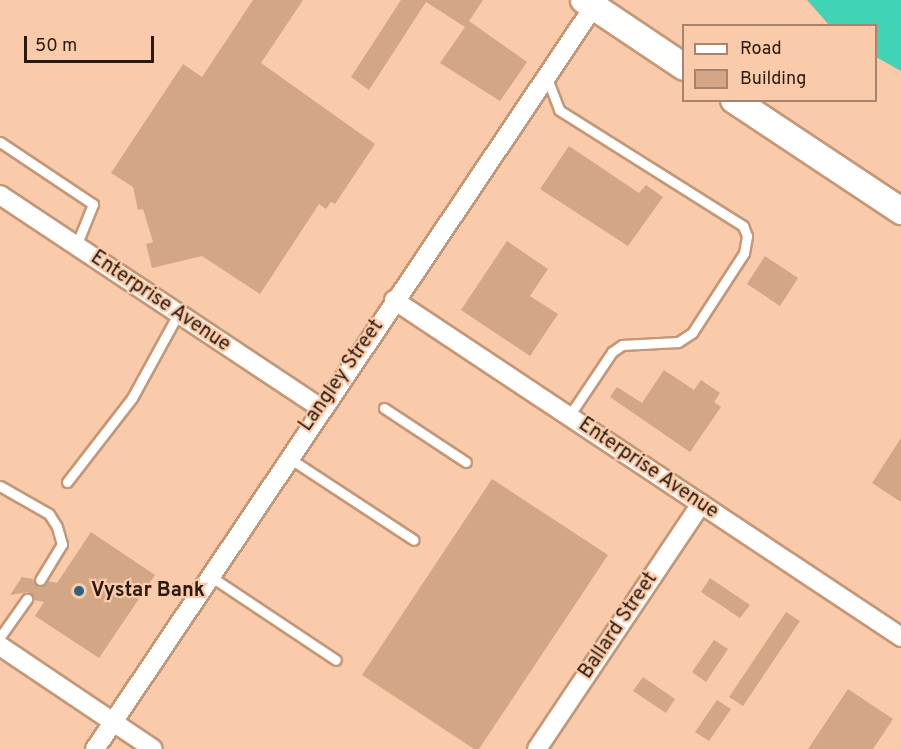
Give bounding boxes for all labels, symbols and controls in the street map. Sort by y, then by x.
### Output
scale bar [27,24,158,62]
legend [682,24,877,102]
text: 50 m [35,35,77,58]
text: Road [740,38,782,61]
text: Building [740,68,806,91]
street label: Enterprise Avenue [85,246,235,358]
street label: Langley Street [295,316,389,436]
street label: Enterprise Avenue [573,413,723,525]
street label: Ballard Street [575,568,663,684]
place label: Vystar Bank [91,579,205,603]
marker: Vystar Bank [72,584,86,598]

